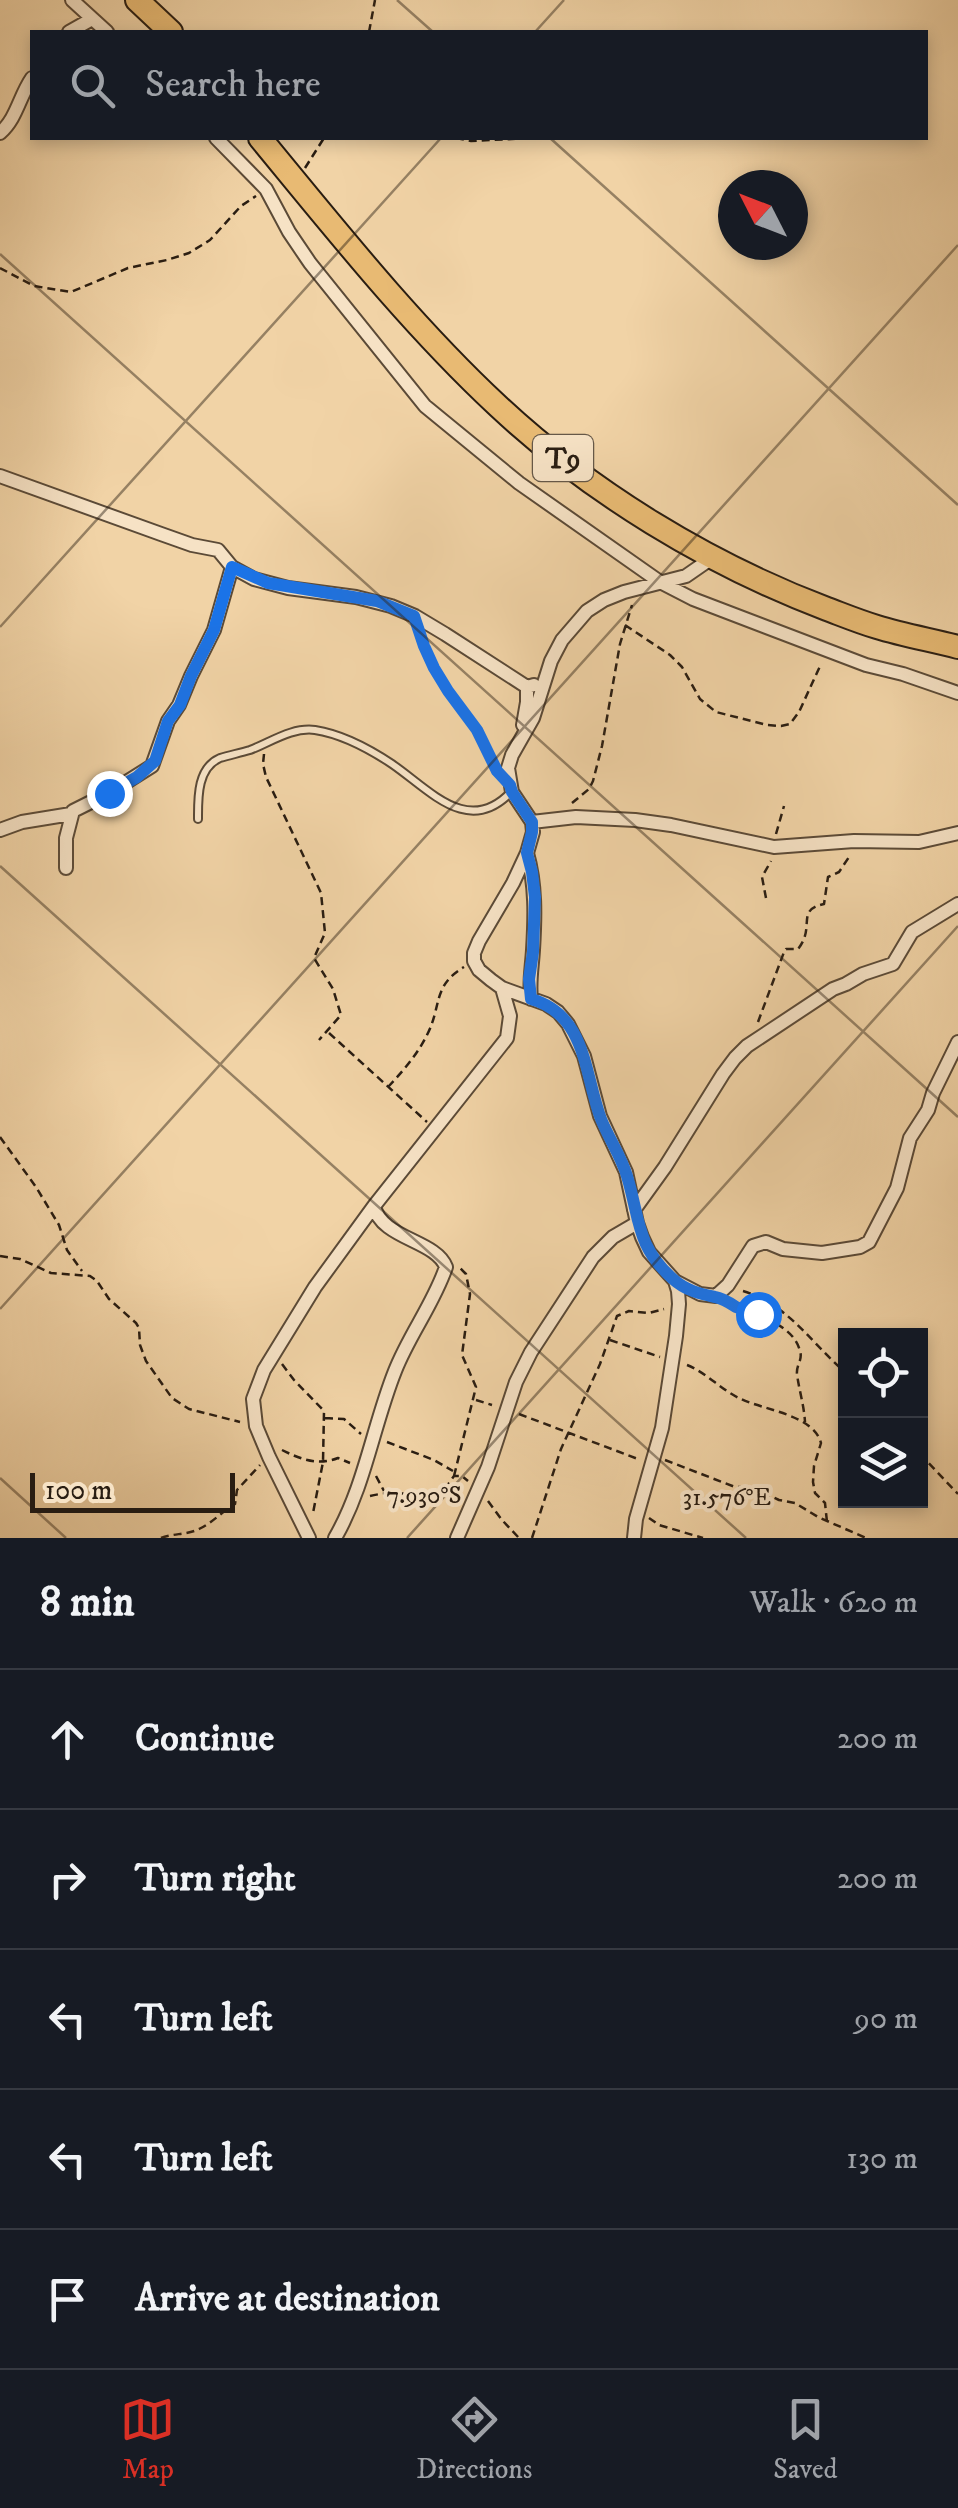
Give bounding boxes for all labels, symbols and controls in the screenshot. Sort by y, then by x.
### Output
search box [30,30,928,140]
icon: search [65,58,120,113]
text: Search here [145,61,321,109]
north arrow [718,170,808,260]
road number: T9 [533,435,593,481]
route end [87,771,133,817]
route start [736,1292,782,1338]
map controls [838,1328,928,1508]
button: locate [838,1328,928,1418]
button: layers [838,1418,928,1508]
scale bar [30,1468,235,1512]
text: 100 m [45,1473,112,1508]
text: 7.930°S [386,1480,462,1511]
text: 31.576°E [683,1482,771,1513]
text: 8 min [40,1577,134,1629]
text: Walk · 620 m [750,1583,918,1623]
icon: ahead [40,1712,95,1767]
text: Continue [135,1715,274,1763]
text: 200 m [837,1719,918,1759]
icon: right [40,1852,95,1907]
text: Turn right [135,1855,296,1903]
text: 200 m [837,1859,918,1899]
icon: left [40,1992,95,2047]
text: Turn left [135,1995,273,2043]
text: 90 m [854,1999,918,2039]
icon: left [40,2132,95,2187]
text: Turn left [135,2135,273,2183]
text: 130 m [846,2139,918,2179]
icon: arrive [40,2272,95,2327]
text: Arrive at destination [135,2275,440,2323]
tab: Map [120,2392,175,2487]
tab: Directions [416,2392,532,2487]
tab: Saved [773,2392,838,2487]

